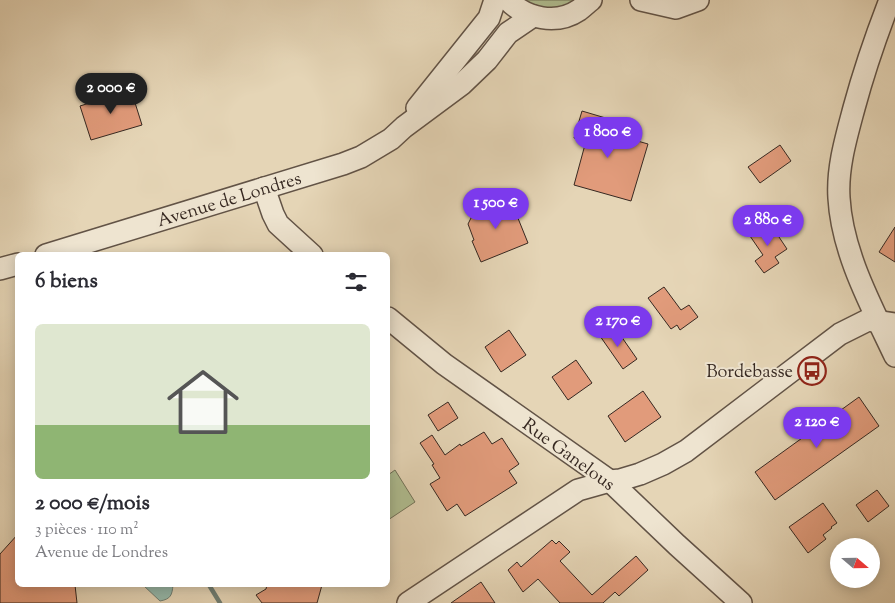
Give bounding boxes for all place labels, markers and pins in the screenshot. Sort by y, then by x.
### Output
pin: 2 000 € [65,72,157,115]
pin: 1 800 € [562,116,654,159]
pin: 1 500 € [450,188,542,230]
pin: 2 880 € [722,204,814,247]
pin: 2 170 € [572,306,664,348]
bus stop icon: Bordebasse [797,356,827,386]
place label: Bordebasse [706,360,793,386]
pin: 2 120 € [771,406,863,449]

